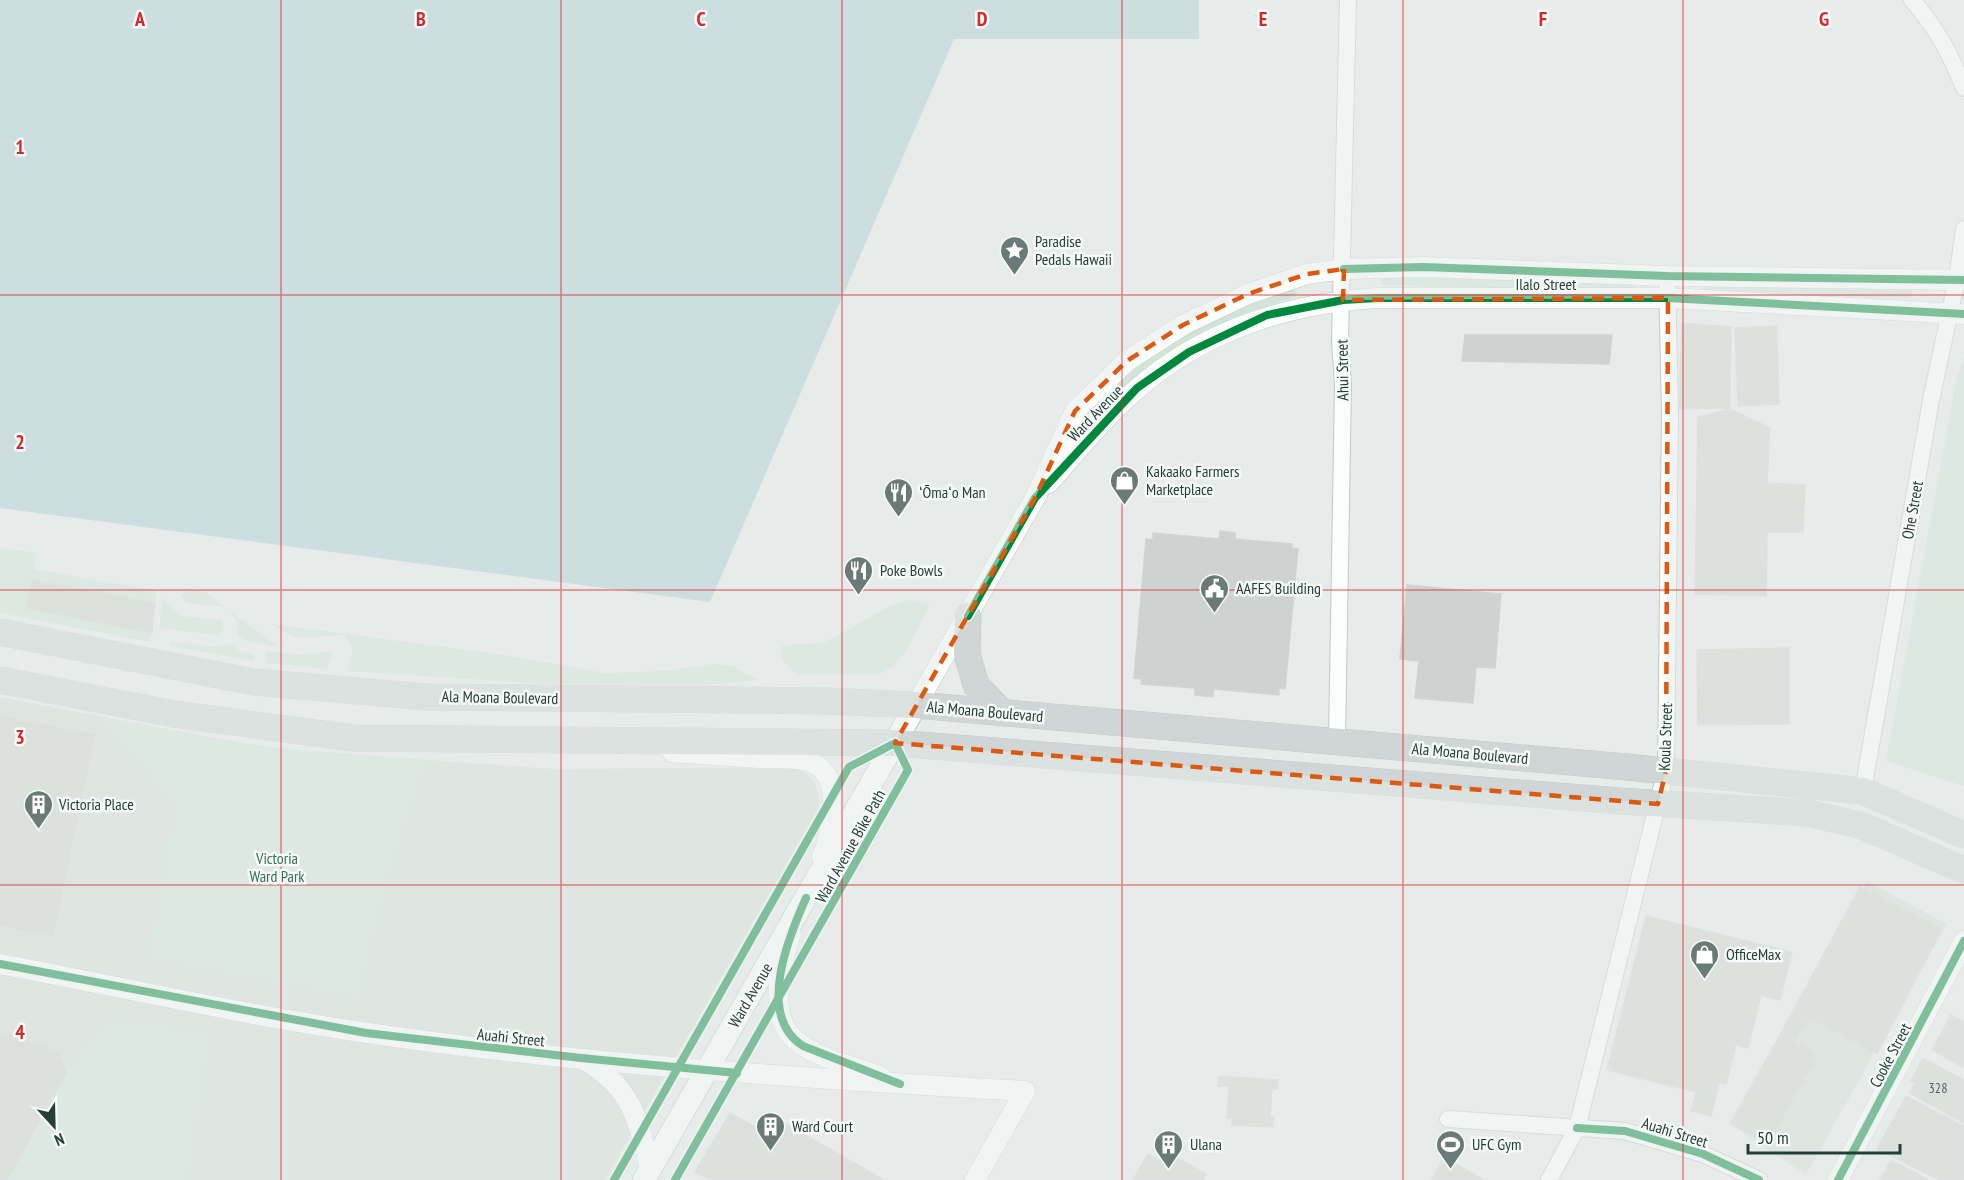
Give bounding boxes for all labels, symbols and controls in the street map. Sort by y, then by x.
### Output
text: A [134,6,146,32]
text: B [416,6,426,32]
text: C [696,6,706,32]
text: D [977,6,988,32]
text: E [1259,6,1267,32]
text: F [1539,6,1547,32]
text: G [1819,6,1829,32]
text: 1 [15,134,25,160]
place label: Paradise Pedals Hawaii [1035,231,1112,269]
place icon: Paradise Pedals Hawaii [998,234,1030,276]
street label: Ilalo Street [1515,274,1577,294]
street label: Ahui Street [1331,338,1353,401]
street label: Ward Avenue [1063,380,1127,446]
text: 2 [15,429,25,455]
place label: Kakaako Farmers Marketplace [1146,461,1240,499]
shop icon: Kakaako Farmers Marketplace [1109,464,1141,506]
restaurant icon: ʻŌmaʻo Man [882,476,914,518]
street label: Ohe Street [1897,479,1927,541]
place label: ʻŌmaʻo Man [919,482,986,502]
restaurant icon: Poke Bowls [843,554,875,596]
place label: Poke Bowls [880,560,943,580]
public building icon: AAFES Building [1199,572,1231,614]
place label: AAFES Building [1236,578,1321,598]
street label: Ala Moana Boulevard [441,686,559,708]
street label: Ala Moana Boulevard [926,696,1044,726]
street label: Koula Street [1654,702,1676,771]
text: 3 [15,724,25,750]
street label: Ala Moana Boulevard [1411,738,1529,768]
street label: Ward Avenue Bike Path [811,786,889,906]
building icon: Victoria Place [22,788,54,830]
place label: Victoria Place [58,794,134,814]
park label: Victoria Ward Park [249,848,305,886]
shop icon: OfficeMax [1689,938,1721,980]
place label: OfficeMax [1726,944,1782,964]
street label: Ward Avenue [723,959,777,1031]
text: 4 [15,1019,25,1045]
street label: Cooke Street [1865,1019,1916,1091]
street label: Auahi Street [476,1024,546,1051]
house number: 328 [1929,1079,1947,1097]
north arrow [24,1096,84,1156]
building icon: Ward Court [755,1110,787,1152]
street label: Auahi Street [1640,1113,1711,1152]
place label: Ward Court [792,1116,854,1136]
scale bar [1748,1117,1900,1155]
text: 50 m [1757,1126,1789,1149]
building icon: Ulana [1153,1128,1185,1170]
sports icon: UFC Gym [1435,1128,1467,1170]
text: N [52,1129,67,1151]
place label: Ulana [1190,1134,1222,1154]
place label: UFC Gym [1472,1134,1521,1154]

